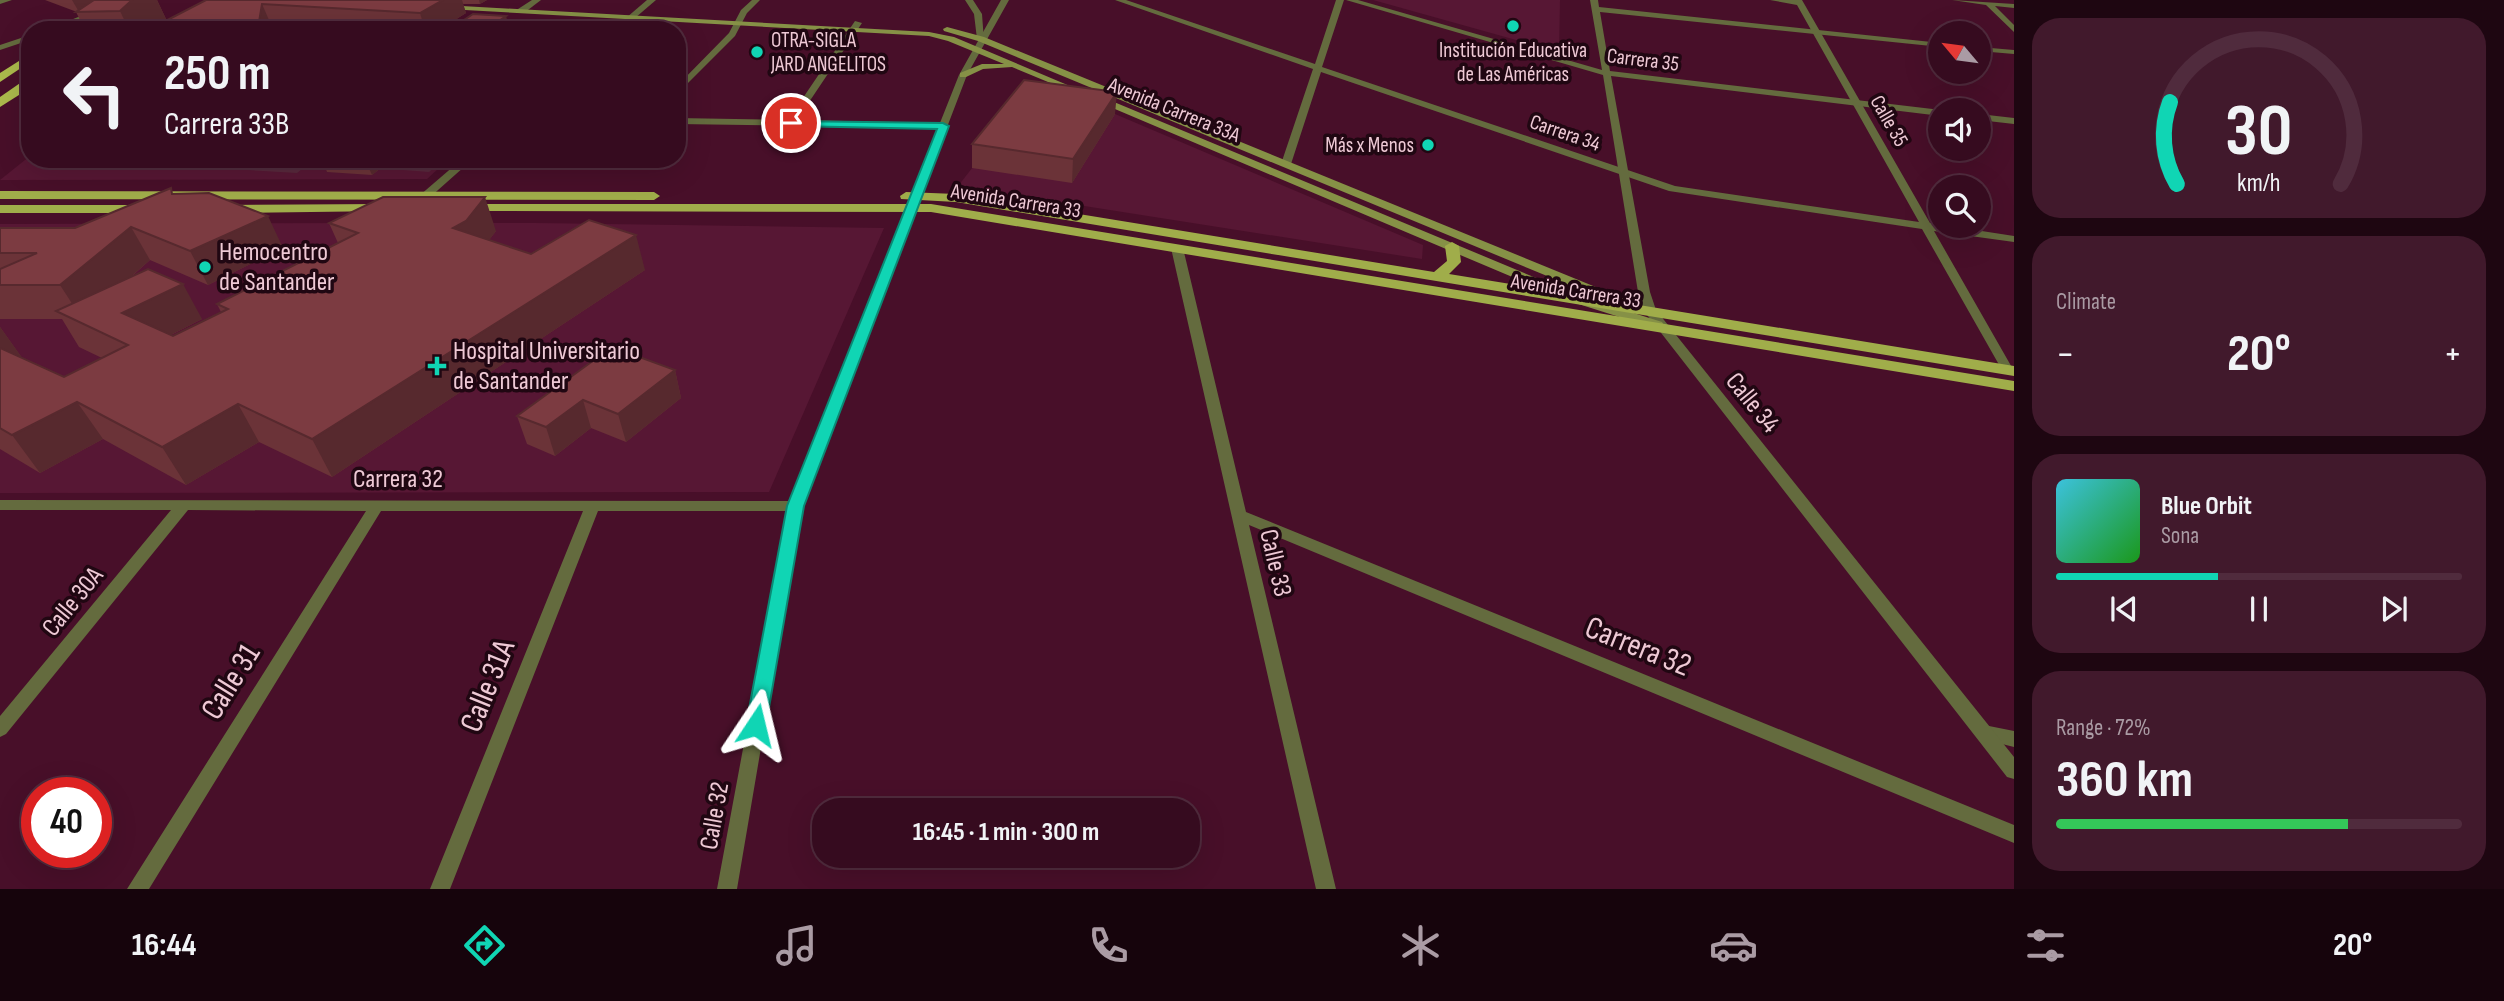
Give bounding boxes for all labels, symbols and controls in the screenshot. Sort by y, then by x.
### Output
marker: Institución Educativa de Las Américas [1505,18,1521,34]
north arrow [1928,21,1992,84]
map controls [1928,21,1991,238]
place label: OTRA-SIGLA JARD ANGELITOS [770,28,886,77]
place label: Institución Educativa de Las Américas [1439,38,1587,87]
street label: Carrera 35 [1606,43,1680,77]
marker: OTRA-SIGLA JARD ANGELITOS [749,44,765,60]
text: 250 m [164,45,270,104]
icon: left [49,49,140,140]
street label: Avenida Carrera 33A [1103,72,1245,148]
text: 30 [2225,88,2293,176]
street label: Calle 35 [1864,91,1914,151]
pin [761,93,821,153]
button: sound [1928,98,1991,161]
icon: arrive [772,104,810,142]
text: Carrera 33B [164,105,289,144]
street label: Carrera 34 [1527,109,1604,157]
place label: Más x Menos [1325,133,1414,158]
marker: Más x Menos [1420,137,1436,153]
text: km/h [2237,168,2281,199]
button: search [1928,175,1991,238]
street label: Avenida Carrera 33 [948,178,1083,224]
place label: Hemocentro de Santander [219,237,335,298]
marker: Hemocentro de Santander [197,259,213,275]
street label: Avenida Carrera 33 [1508,268,1643,314]
text: Climate [2056,288,2116,316]
text: 20° [2227,323,2291,386]
text: − [2056,332,2075,377]
text: + [2443,332,2462,377]
place label: Hospital Universitario de Santander [453,336,640,397]
marker: Hospital Universitario de Santander [427,356,447,376]
street label: Calle 34 [1718,367,1786,439]
street label: Carrera 32 [353,464,443,495]
text: Blue Orbit [2161,491,2252,522]
text: Sona [2161,522,2199,550]
street label: Calle 33 [1252,526,1298,600]
street label: Calle 30A [36,561,111,643]
icon: previous [2105,590,2143,628]
icon: pause [2240,590,2278,628]
icon: next [2375,590,2413,628]
street label: Carrera 32 [1579,608,1697,686]
street label: Calle 31A [452,634,524,738]
street label: Calle 31 [193,637,269,727]
position arrow [719,688,793,762]
text: Range · 72% [2056,714,2151,742]
text: 360 km [2056,749,2193,812]
speed limit sign: 40 [21,777,112,868]
street label: Calle 32 [694,780,736,852]
text: 16:45 · 1 min · 300 m [913,817,1099,848]
icon: directions [460,921,509,970]
icon: music [772,921,821,970]
icon: phone [1084,921,1133,970]
icon: climate [1396,921,1445,970]
icon: car [1709,921,1758,970]
icon: filters [2021,921,2070,970]
text: 16:44 [132,926,196,965]
text: 20° [2333,926,2372,965]

